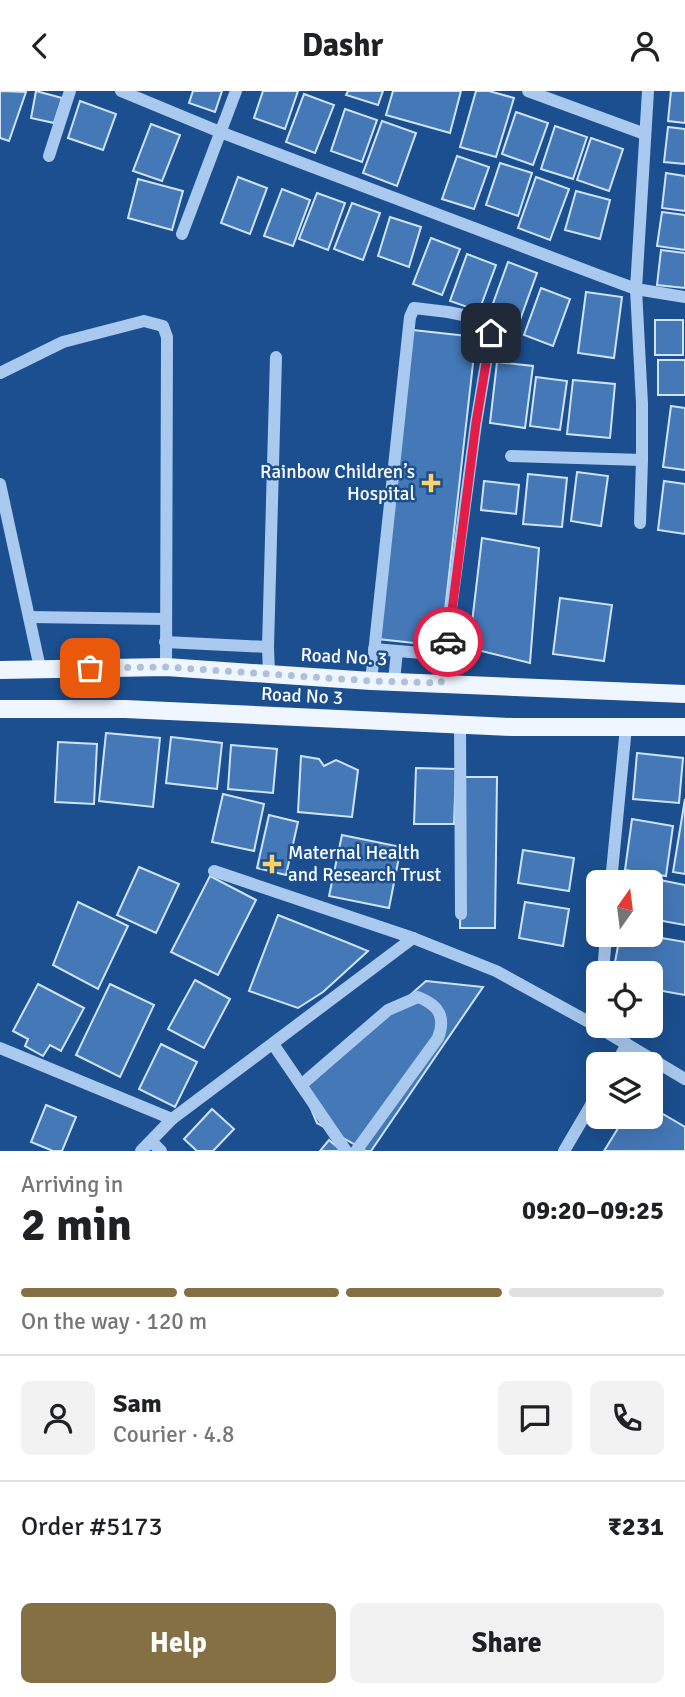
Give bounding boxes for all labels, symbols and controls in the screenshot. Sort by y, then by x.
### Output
text: Dashr [302,26,383,65]
icon: back [21,27,59,65]
icon: person [626,27,664,65]
pin [461,303,521,363]
icon: home [472,314,510,352]
place label: Rainbow Children’s Hospital [260,460,415,506]
marker: Rainbow Children’s Hospital [421,473,441,493]
courier [413,607,483,677]
icon: car [429,623,467,661]
pin [60,638,120,698]
street label: Road No. 3 [300,643,388,671]
icon: bag [71,649,109,687]
street label: Road No 3 [260,682,344,710]
place label: Maternal Health and Research Trust [288,841,442,887]
marker: Maternal Health and Research Trust [262,854,282,874]
north arrow [586,870,663,947]
map controls [586,870,663,1129]
button: locate [586,961,663,1038]
button: layers [586,1052,663,1129]
text: Arriving in [21,1170,123,1199]
text: 09:20–09:25 [522,1195,664,1227]
text: 2 min [21,1197,132,1253]
text: On the way · 120 m [21,1307,207,1336]
button: person [21,1381,95,1455]
button: chat [498,1381,572,1455]
button: phone [590,1381,664,1455]
text: Sam [113,1388,162,1420]
text: Courier · 4.8 [113,1420,234,1449]
text: Order #5173 [21,1511,162,1543]
text: ₹231 [608,1511,664,1543]
button: Help [21,1603,336,1683]
button: Share [350,1603,664,1683]

